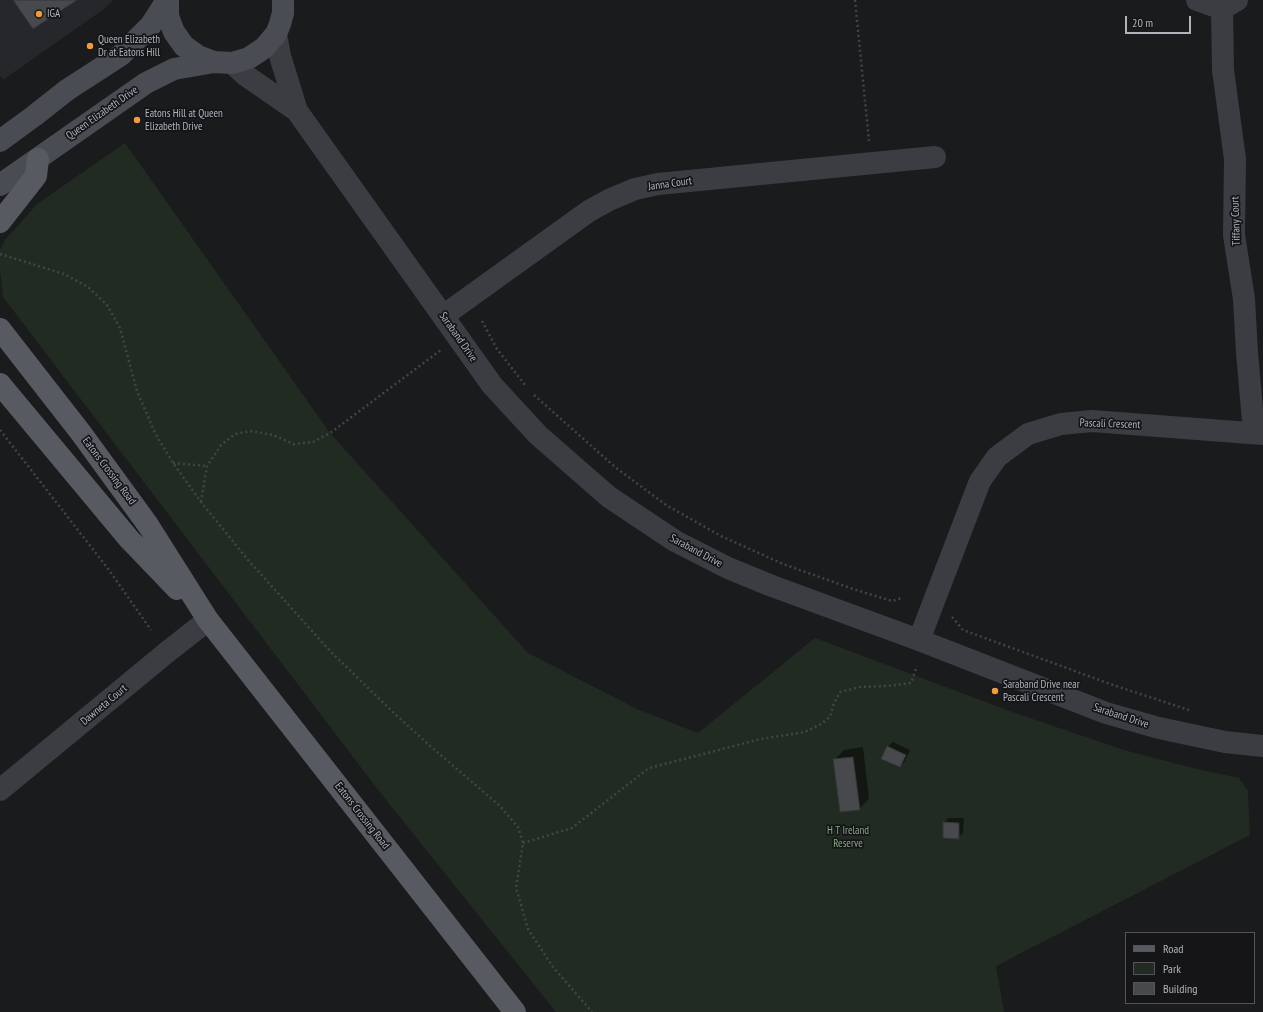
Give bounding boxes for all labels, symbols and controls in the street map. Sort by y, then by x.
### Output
place label: IGA [47,7,60,21]
scale bar [1127,8,1193,34]
marker: IGA [34,9,44,19]
text: 20 m [1132,15,1153,30]
place label: Queen Elizabeth Dr at Eatons Hill [98,33,160,59]
marker: Queen Elizabeth Dr at Eatons Hill [85,41,95,51]
street label: Queen Elizabeth Drive [64,83,140,143]
place label: Eatons Hill at Queen Elizabeth Drive [145,107,223,133]
marker: Eatons Hill at Queen Elizabeth Drive [132,115,142,125]
street label: Janna Court [647,174,693,194]
street label: Tiffany Court [1229,196,1243,246]
street label: Saraband Drive [436,310,480,364]
street label: Pascali Crescent [1079,416,1141,432]
street label: Eatons Crossing Road [79,435,139,507]
street label: Saraband Drive [667,532,725,570]
place label: Saraband Drive near Pascali Crescent [1003,678,1080,704]
street label: Dawneta Court [78,682,130,728]
marker: Saraband Drive near Pascali Crescent [990,686,1000,696]
street label: Saraband Drive [1092,701,1150,731]
street label: Eatons Crossing Road [332,780,392,852]
park label: H T Ireland Reserve [827,824,869,850]
legend [1125,932,1255,1004]
text: Road [1163,941,1183,956]
text: Park [1163,961,1181,976]
text: Building [1163,981,1198,996]

